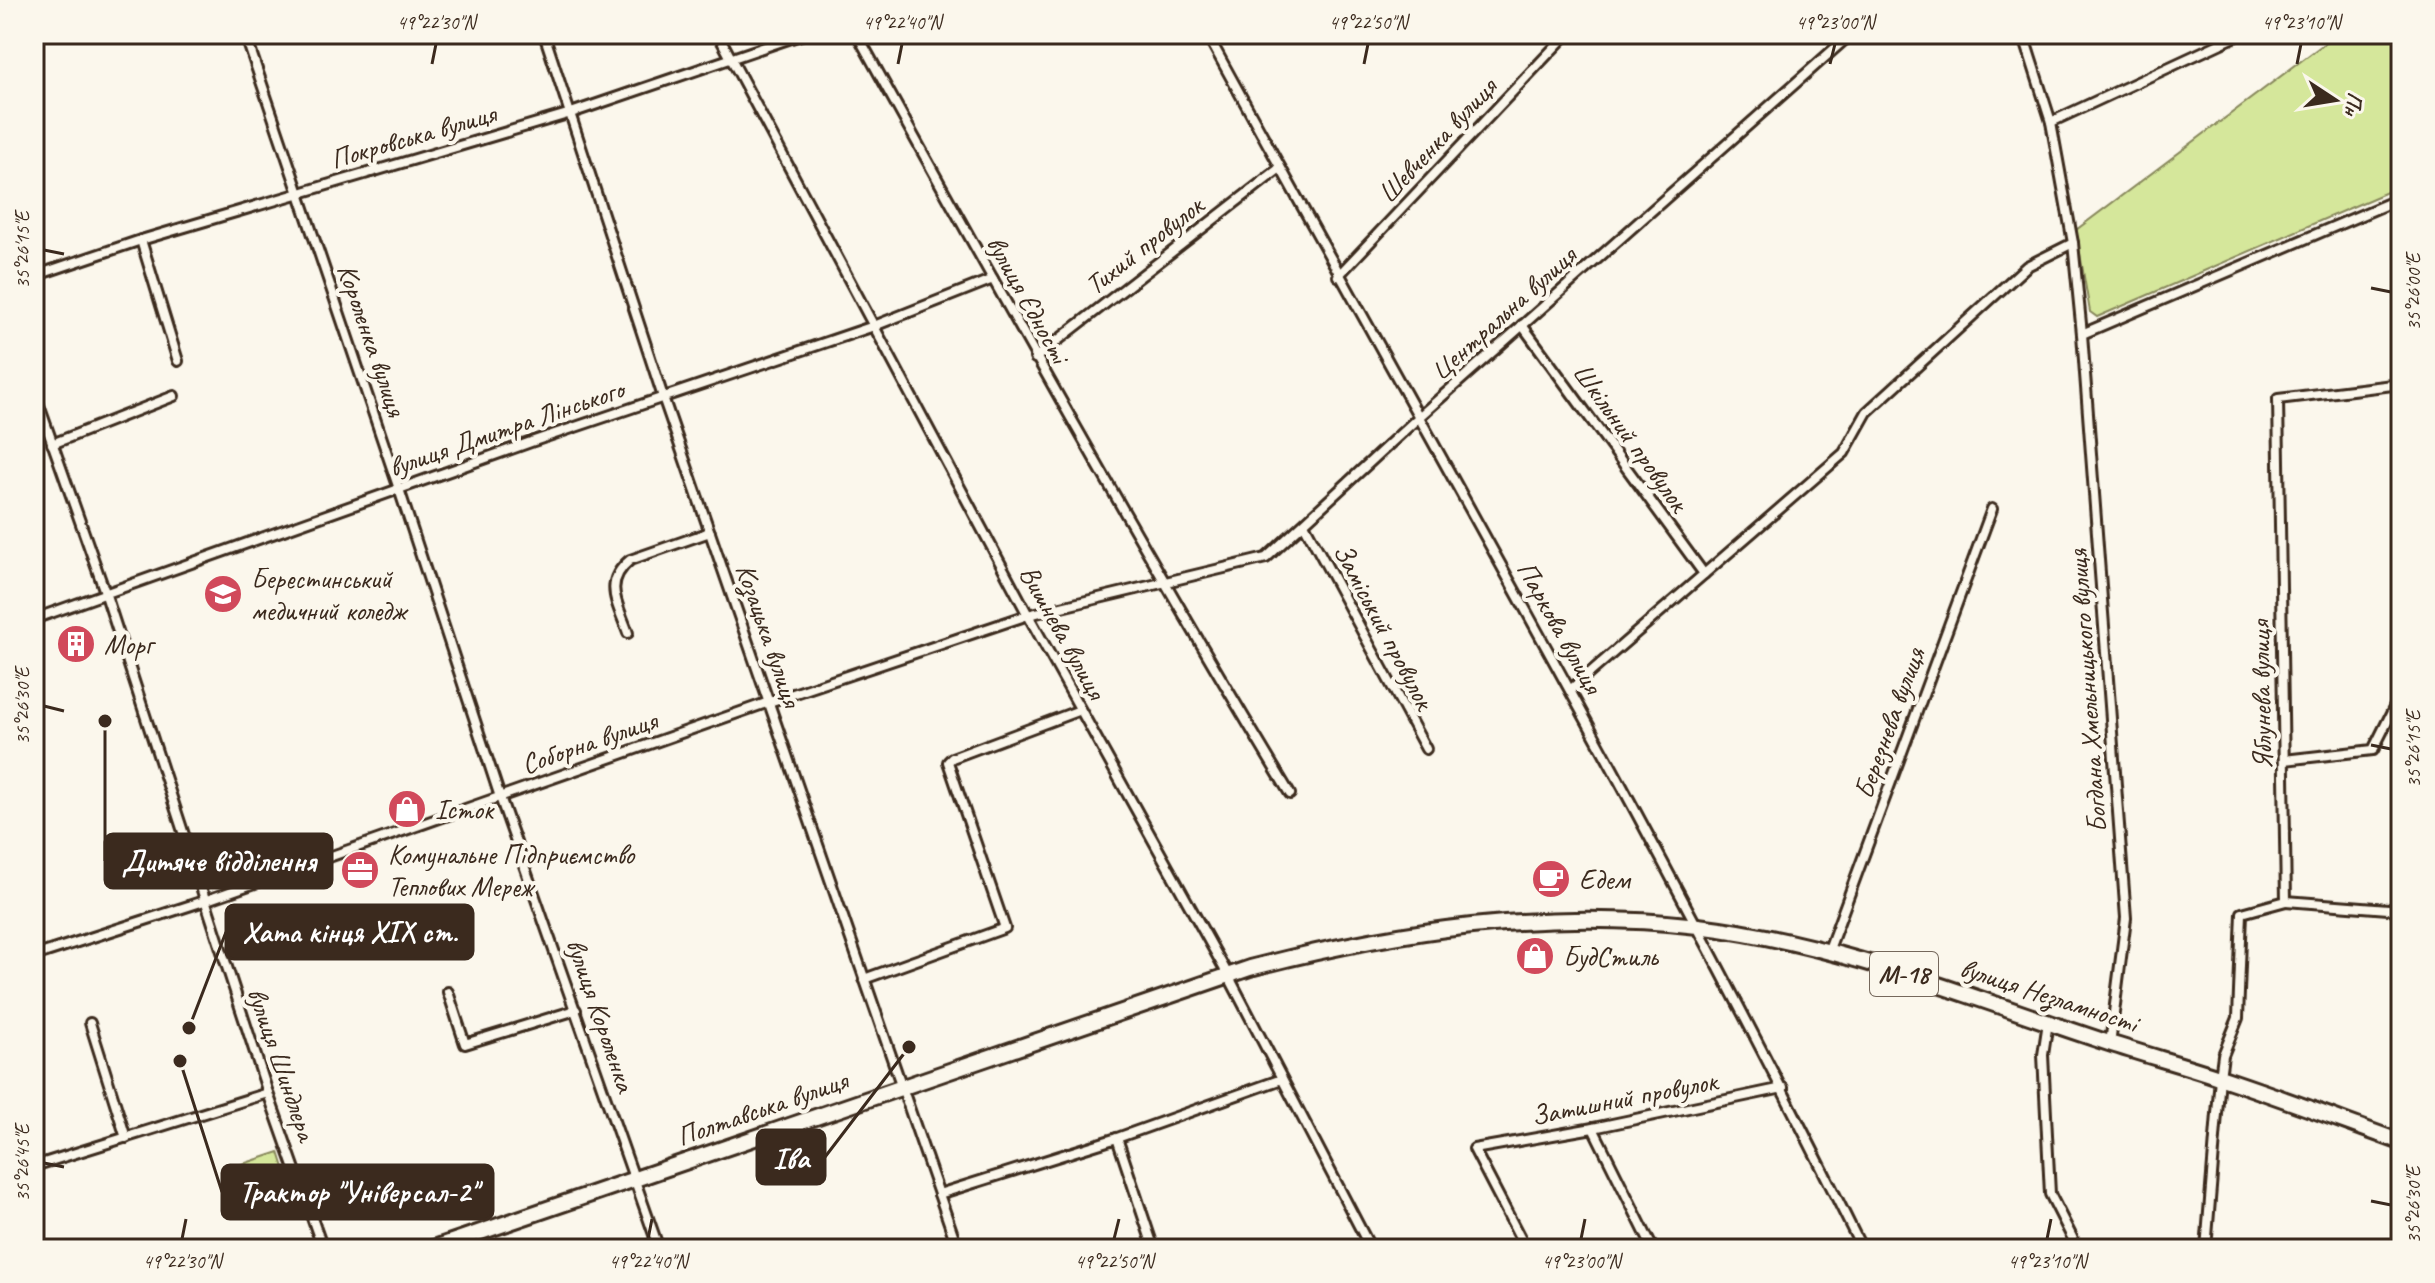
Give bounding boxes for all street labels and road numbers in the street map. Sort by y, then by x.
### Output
street label: Шевченка вулиця [1370,68,1506,210]
street label: Покровська вулиця [326,95,502,176]
street label: Тихий провулок [1078,186,1212,302]
street label: вулиця Єдності [979,229,1079,372]
street label: Центральна вулиця [1423,237,1585,388]
street label: Короленка вулиця [330,259,415,422]
street label: Шкільний провулок [1565,356,1698,520]
street label: вулиця Дмитра Лінського [384,370,631,485]
street label: Заміський провулок [1326,537,1444,717]
street label: Богдана Хмельницького вулиця [2060,547,2114,834]
street label: Паркова вулиця [1509,555,1612,701]
street label: Козацька вулиця [727,559,811,714]
street label: Вишнева вулиця [1012,559,1115,707]
street label: Яблунева вулиця [2242,618,2280,770]
street label: Березнева вулиця [1846,642,1933,803]
street label: Соборна вулиця [517,702,664,782]
street label: вулиця Короленка [558,934,644,1098]
street label: вулиця Незламності [1955,950,2146,1042]
road number: М-18 [1870,952,1938,996]
street label: вулиця Шиндлера [239,983,325,1148]
street label: Полтавська вулиця [672,1062,854,1154]
street label: Затишний провулок [1528,1062,1723,1133]

